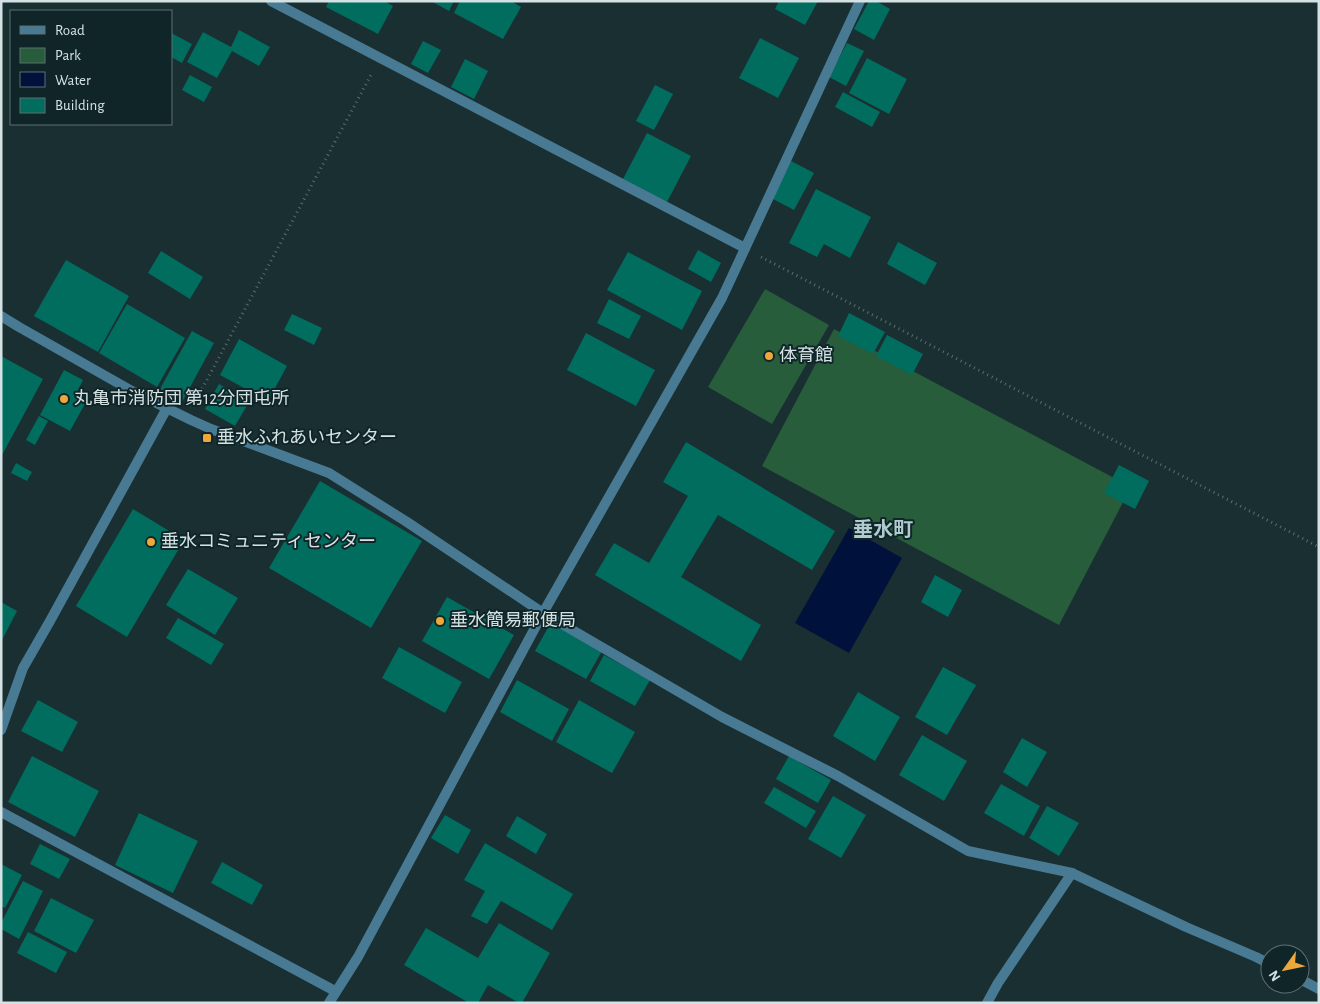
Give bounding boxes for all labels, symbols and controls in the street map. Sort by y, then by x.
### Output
legend [10,10,172,125]
text: Road [55,23,85,38]
text: Park [55,48,81,63]
text: Water [55,73,91,88]
text: Building [55,98,105,113]
place label: 体育館 [779,346,833,365]
marker: 体育館 [763,350,775,362]
place label: 丸亀市消防団 第12分団屯所 [74,388,289,408]
marker: 丸亀市消防団 第12分団屯所 [58,393,70,405]
place label: 垂水ふれあいセンター [217,428,397,447]
marker: 垂水ふれあいセンター [201,432,213,444]
district label: 垂水町 [853,518,913,540]
place label: 垂水コミュニティセンター [161,532,376,551]
marker: 垂水コミュニティセンター [145,536,157,548]
place label: 垂水簡易郵便局 [450,610,576,630]
marker: 垂水簡易郵便局 [434,615,446,627]
north arrow [1260,944,1310,994]
text: N [1266,968,1283,983]

